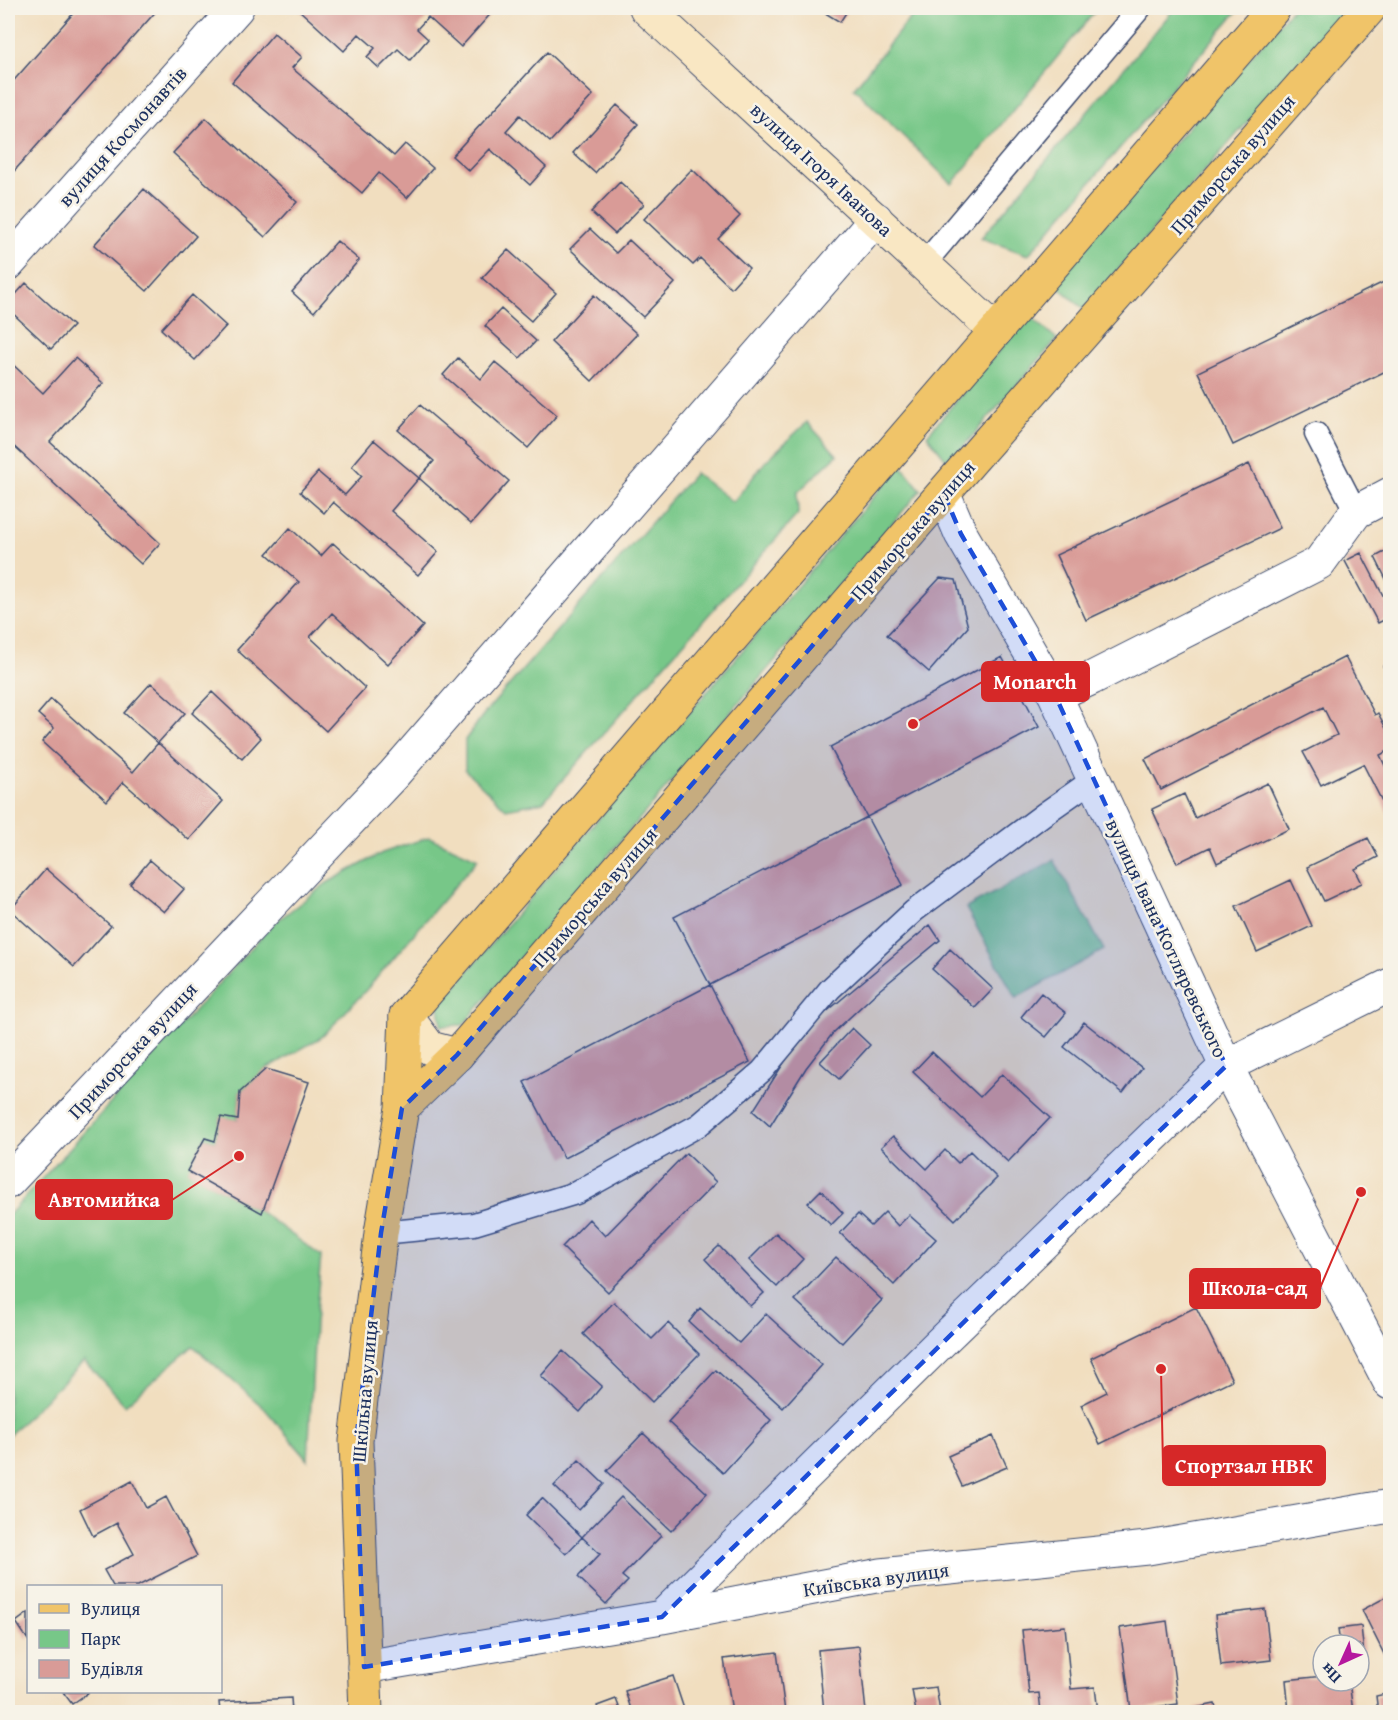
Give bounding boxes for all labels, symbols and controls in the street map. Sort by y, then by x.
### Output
street label: вулиця Космонавтів [51,59,193,213]
street label: Приморська вулиця [1163,87,1301,241]
street label: вулиця Ігоря Іванова [744,95,900,243]
street label: Приморська вулиця [843,453,981,607]
callout: Monarch [982,662,1089,701]
text: Monarch [993,666,1077,697]
street label: вулиця Івана Котляревського [1099,814,1235,1062]
street label: Приморська вулиця [525,820,663,974]
street label: Приморська вулиця [61,975,203,1125]
callout: Автомийка [36,1180,172,1219]
text: Автомийка [48,1184,160,1215]
callout: Школа-сад [1190,1269,1320,1308]
text: Школа-сад [1202,1272,1308,1303]
street label: Шкільна вулиця [343,1318,385,1464]
callout: Спортзал НВК [1163,1446,1325,1485]
text: Спортзал НВК [1175,1450,1313,1481]
street label: Київська вулиця [801,1554,951,1604]
legend [27,1585,222,1693]
text: Вулиця [81,1595,140,1622]
text: Парк [81,1625,121,1652]
north arrow [1311,1633,1371,1693]
text: Будівля [81,1655,143,1682]
text: Пн [1314,1658,1346,1689]

